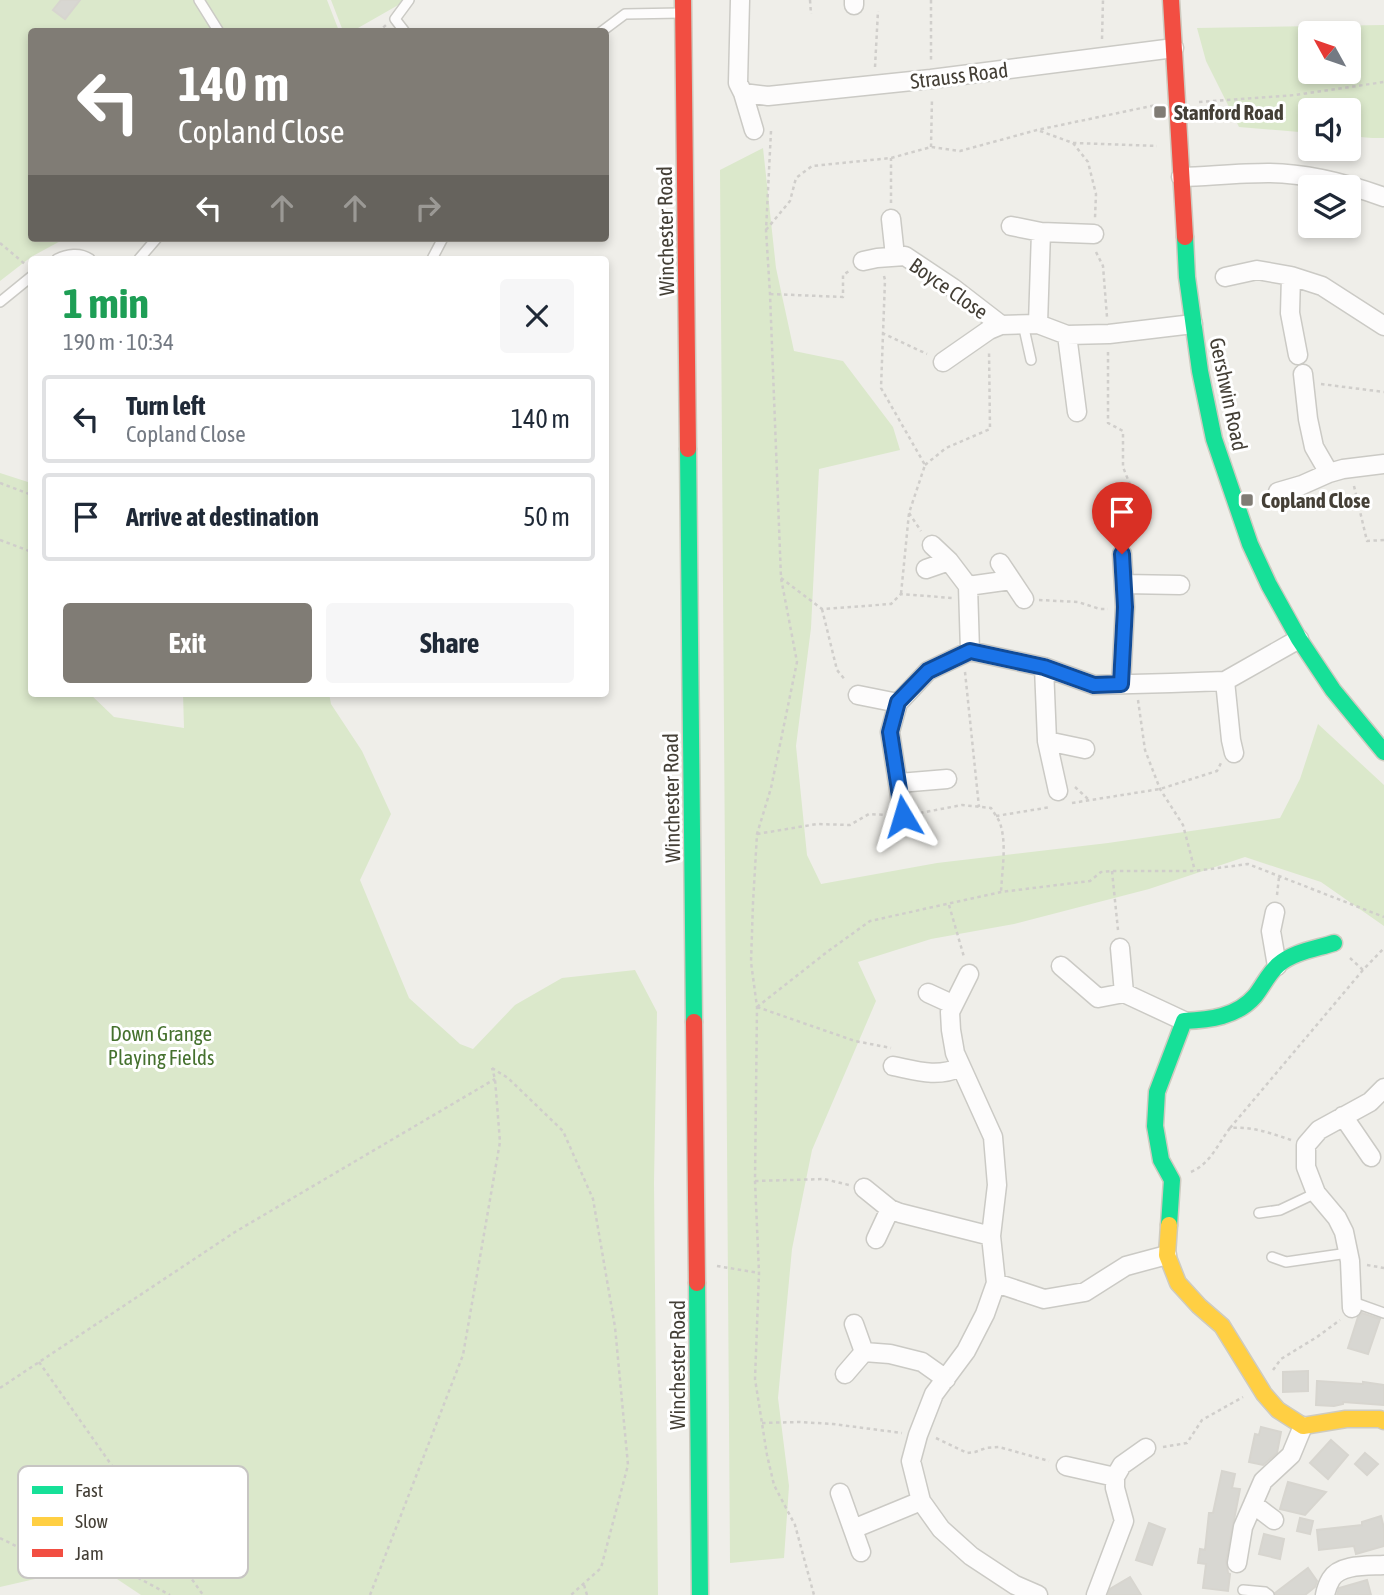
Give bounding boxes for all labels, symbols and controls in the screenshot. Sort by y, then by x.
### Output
north arrow [1298,21,1362,84]
map controls [1298,21,1361,238]
text: 140 m [178,55,289,111]
icon: left [63,56,154,147]
street label: Strauss Road [909,57,1009,93]
button: sound [1298,98,1361,161]
place label: Stanford Road [1174,100,1284,124]
marker: Stanford Road [1152,104,1168,120]
text: Copland Close [178,113,344,150]
street label: Winchester Road [652,166,678,296]
button: layers [1298,175,1361,238]
icon: left [190,189,228,227]
icon: ahead [263,189,301,227]
icon: ahead [336,189,374,227]
icon: right [409,189,447,227]
street label: Boyce Close [905,252,993,324]
text: 1 min [63,279,149,327]
button: close [500,279,574,353]
text: 190 m · 10:34 [63,329,174,355]
street label: Gershwin Road [1205,335,1253,453]
text: Turn left [126,391,206,421]
icon: left [67,400,105,438]
text: 140 m [511,404,570,434]
text: Copland Close [126,421,246,447]
pin [1092,482,1152,554]
place label: Copland Close [1261,488,1370,512]
marker: Copland Close [1239,492,1255,508]
icon: arrive [1103,493,1141,531]
icon: arrive [67,498,105,536]
text: Arrive at destination [126,502,319,532]
text: 50 m [523,502,570,532]
button: Exit [63,603,312,683]
button: Share [326,603,574,683]
street label: Winchester Road [658,733,684,863]
position arrow [866,779,940,853]
park label: Down Grange Playing Fields [108,1021,214,1069]
street label: Winchester Road [665,1300,689,1430]
legend [18,1466,248,1578]
text: Fast [75,1479,103,1501]
text: Slow [75,1510,109,1532]
text: Jam [75,1542,104,1564]

